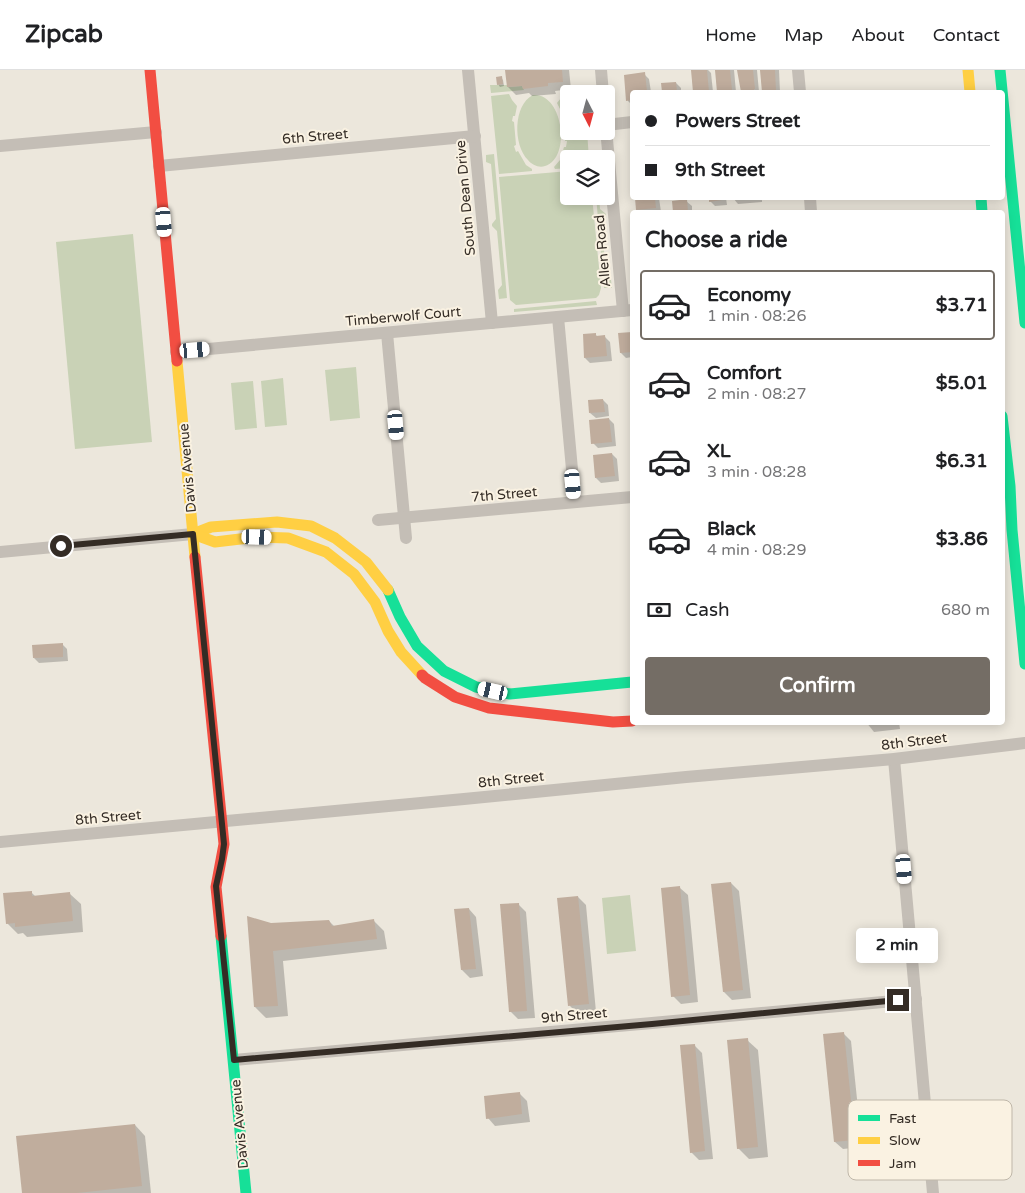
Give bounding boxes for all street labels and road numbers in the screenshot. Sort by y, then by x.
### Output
street label: 6th Street [281,125,349,148]
street label: South Dean Drive [452,139,479,256]
street label: Allen Road [591,214,614,288]
street label: Timberwolf Court [344,303,462,330]
street label: Davis Avenue [175,423,200,513]
street label: 7th Street [470,483,538,506]
street label: 8th Street [880,729,949,754]
street label: 8th Street [477,768,546,791]
street label: 8th Street [74,806,142,829]
street label: 9th Street [540,1004,608,1027]
street label: Davis Avenue [227,1079,252,1169]

